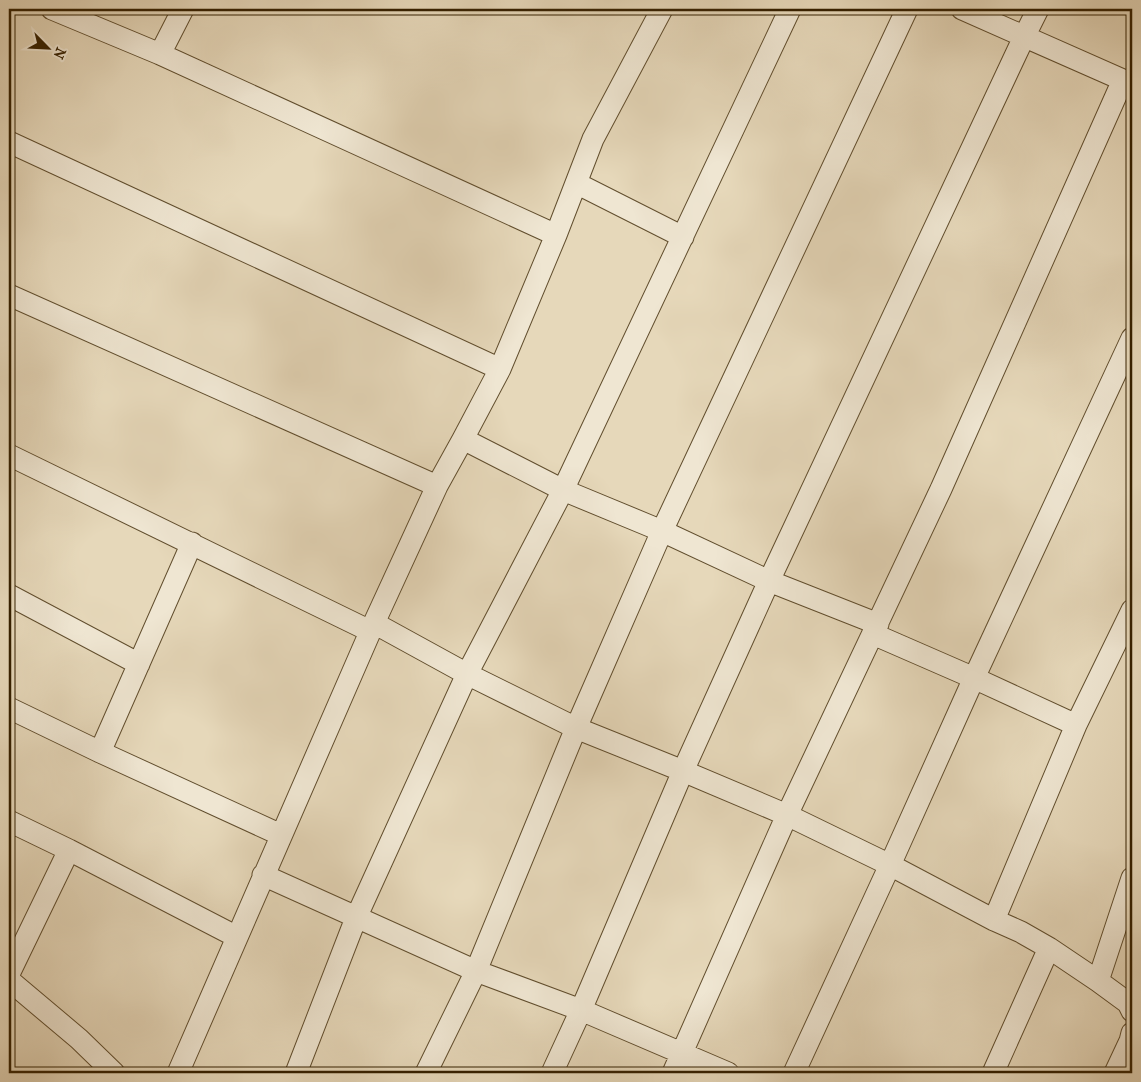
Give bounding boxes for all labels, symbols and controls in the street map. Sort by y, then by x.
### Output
north arrow [22,22,72,72]
text: N [49,45,69,62]

